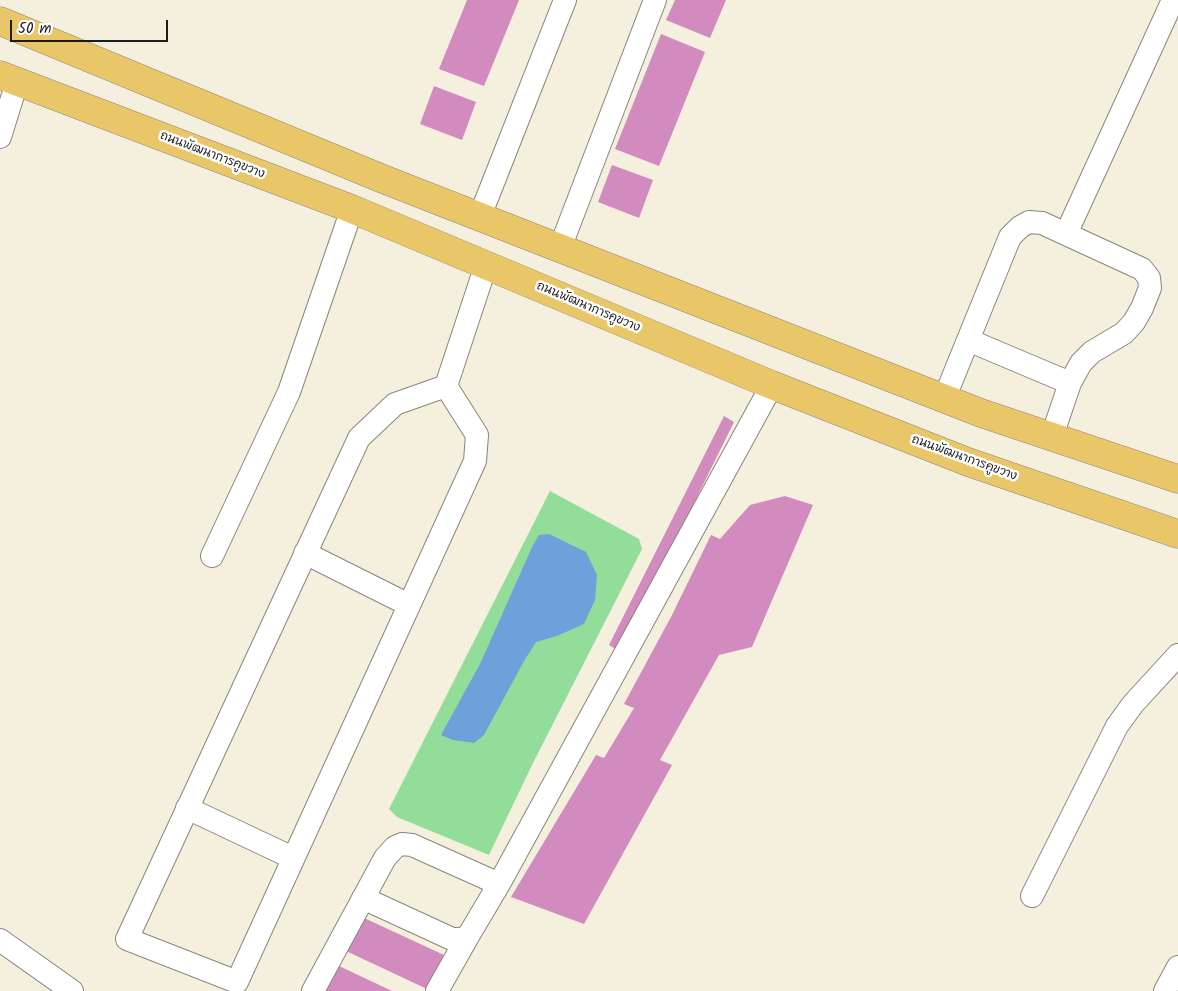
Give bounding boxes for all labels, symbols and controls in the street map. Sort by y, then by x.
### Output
scale bar [12,10,170,42]
text: 50 m [18,17,52,41]
street label: ถนนพัฒนาการคูขวาง [158,129,266,183]
street label: ถนนพัฒนาการคูขวาง [534,280,642,336]
street label: ถนนพัฒนาการคูขวาง [909,433,1019,485]

